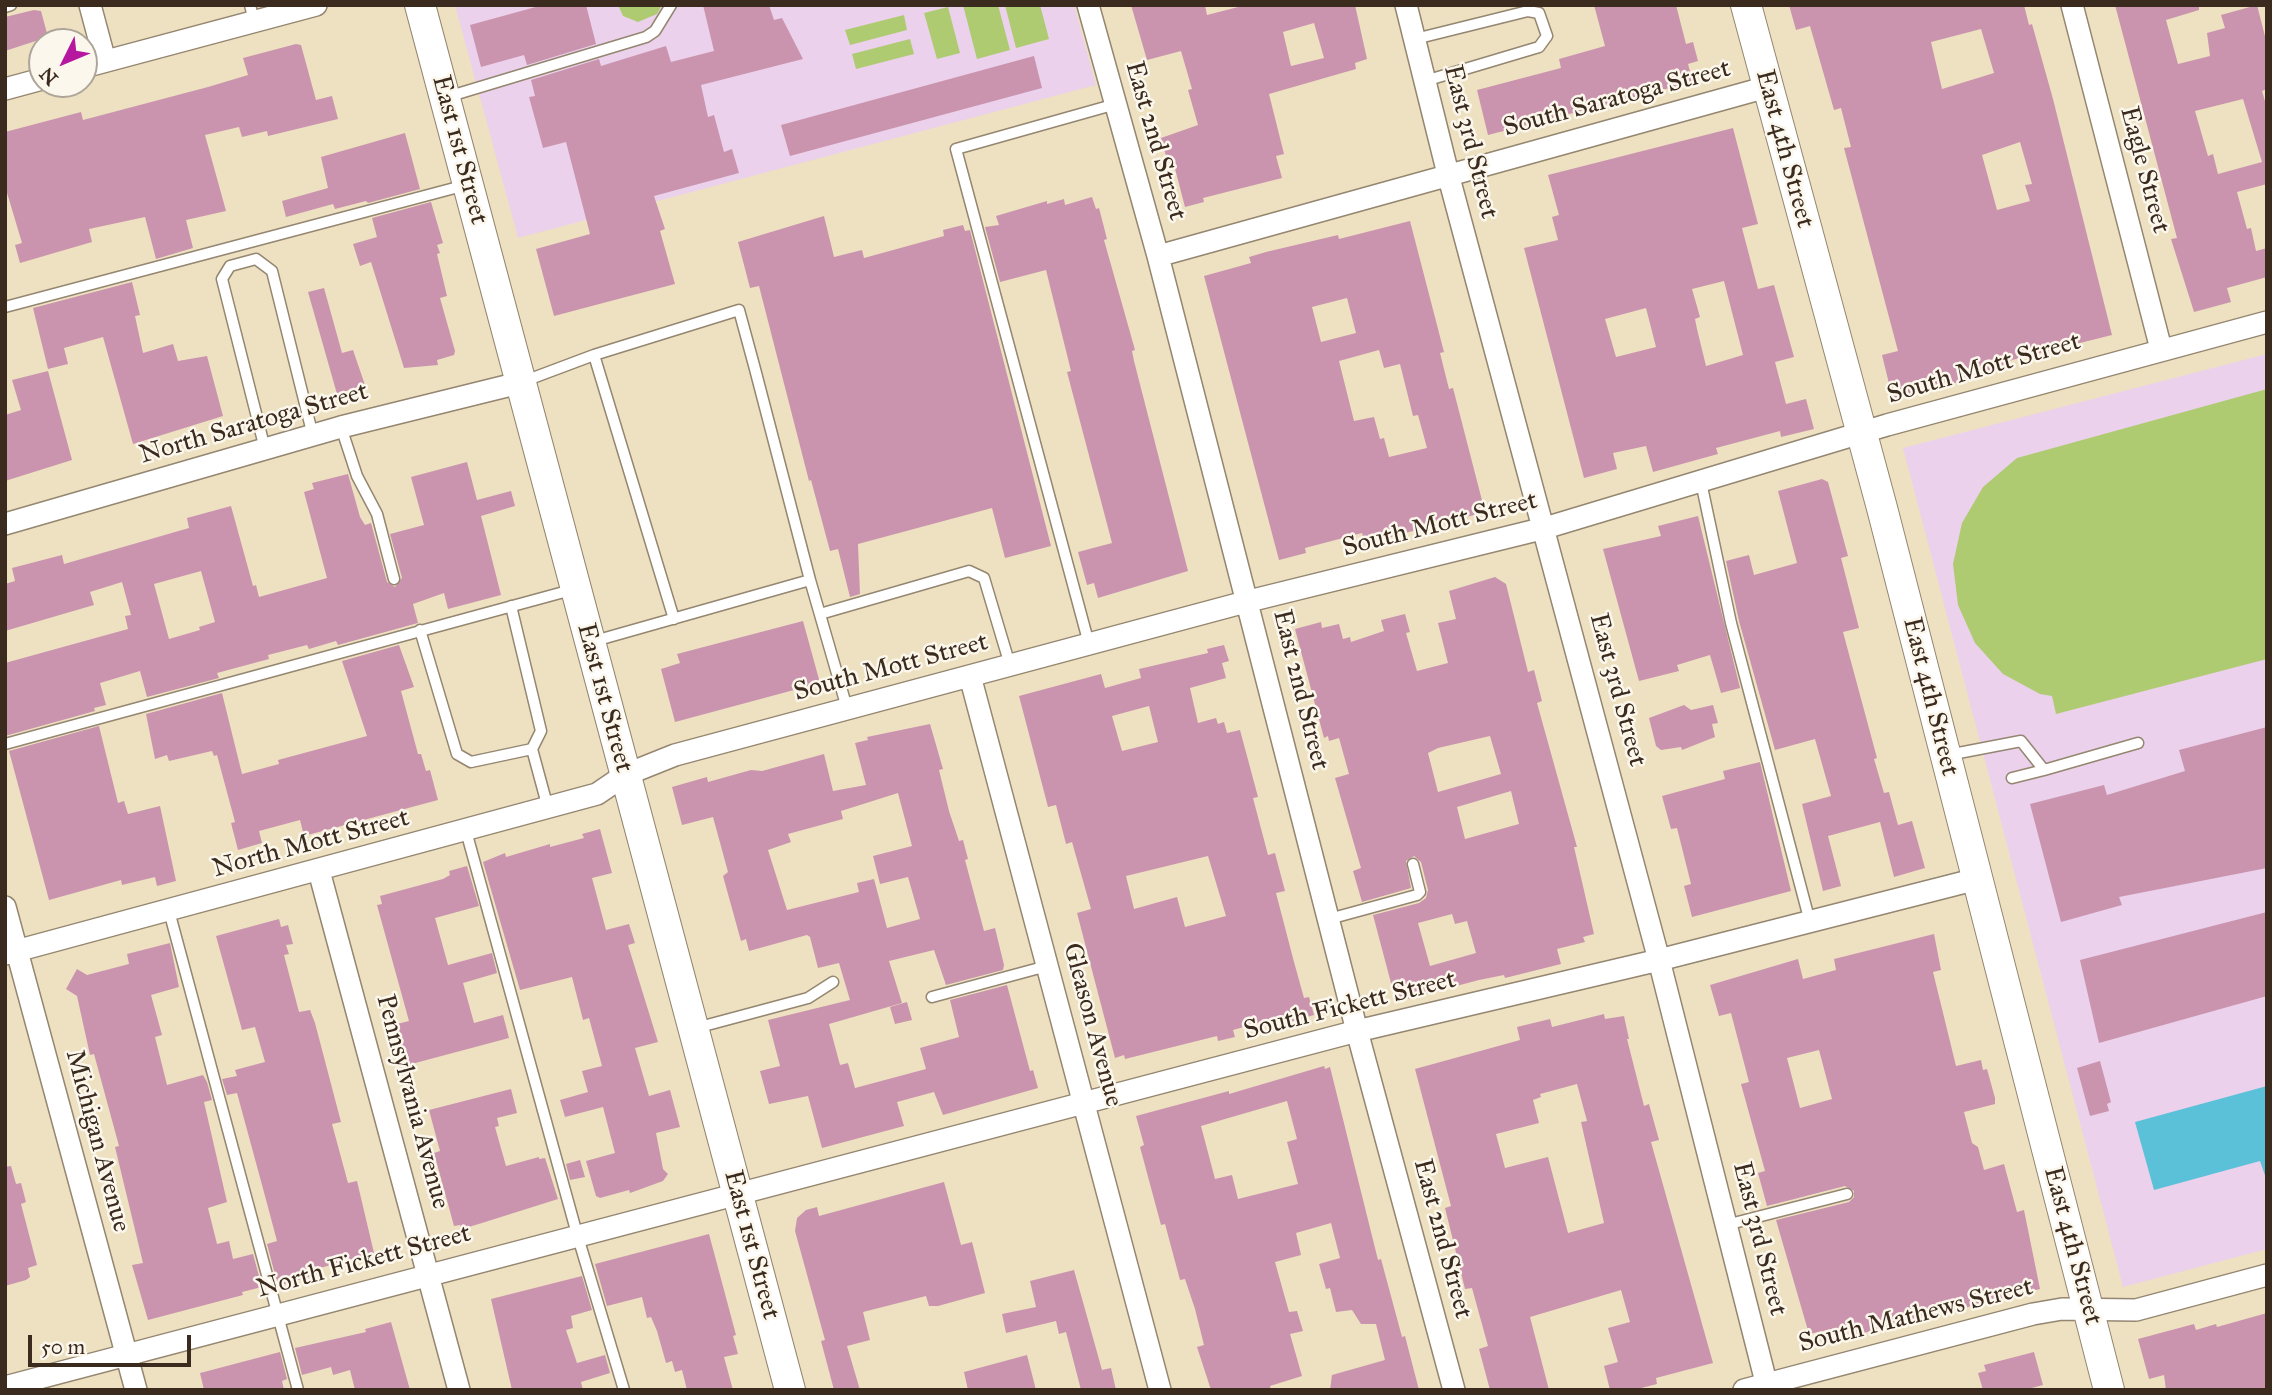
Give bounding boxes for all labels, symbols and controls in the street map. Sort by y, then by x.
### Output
north arrow [28,28,98,98]
street label: South Saratoga Street [1500,54,1734,144]
street label: East 2nd Street [1117,58,1193,224]
street label: East 3rd Street [1436,62,1504,222]
text: N [35,63,63,90]
street label: East 4th Street [1748,67,1820,231]
street label: East 1st Street [424,72,494,228]
street label: Eagle Street [2112,103,2176,237]
street label: South Mott Street [1884,326,2084,412]
street label: North Saratoga Street [136,376,372,472]
street label: South Mott Street [1339,486,1541,564]
street label: East 2nd Street [1265,607,1335,773]
street label: East 3rd Street [1582,610,1652,770]
street label: East 4th Street [1895,615,1965,779]
street label: East 1st Street [569,620,639,776]
street label: South Mott Street [790,627,992,709]
street label: North Mott Street [209,803,413,885]
street label: Gleason Avenue [1055,940,1129,1110]
street label: South Fickett Street [1241,965,1459,1047]
street label: Pennsylvania Avenue [368,991,456,1213]
street label: Michigan Avenue [58,1047,136,1235]
street label: East 2nd Street [1406,1156,1478,1322]
street label: East 3rd Street [1725,1159,1793,1319]
street label: East 4th Street [2036,1164,2108,1328]
street label: East 1st Street [716,1167,786,1323]
street label: North Fickett Street [254,1218,474,1306]
street label: South Mathews Street [1796,1272,2036,1360]
scale bar [32,1322,194,1366]
text: 50 m [41,1334,85,1360]

